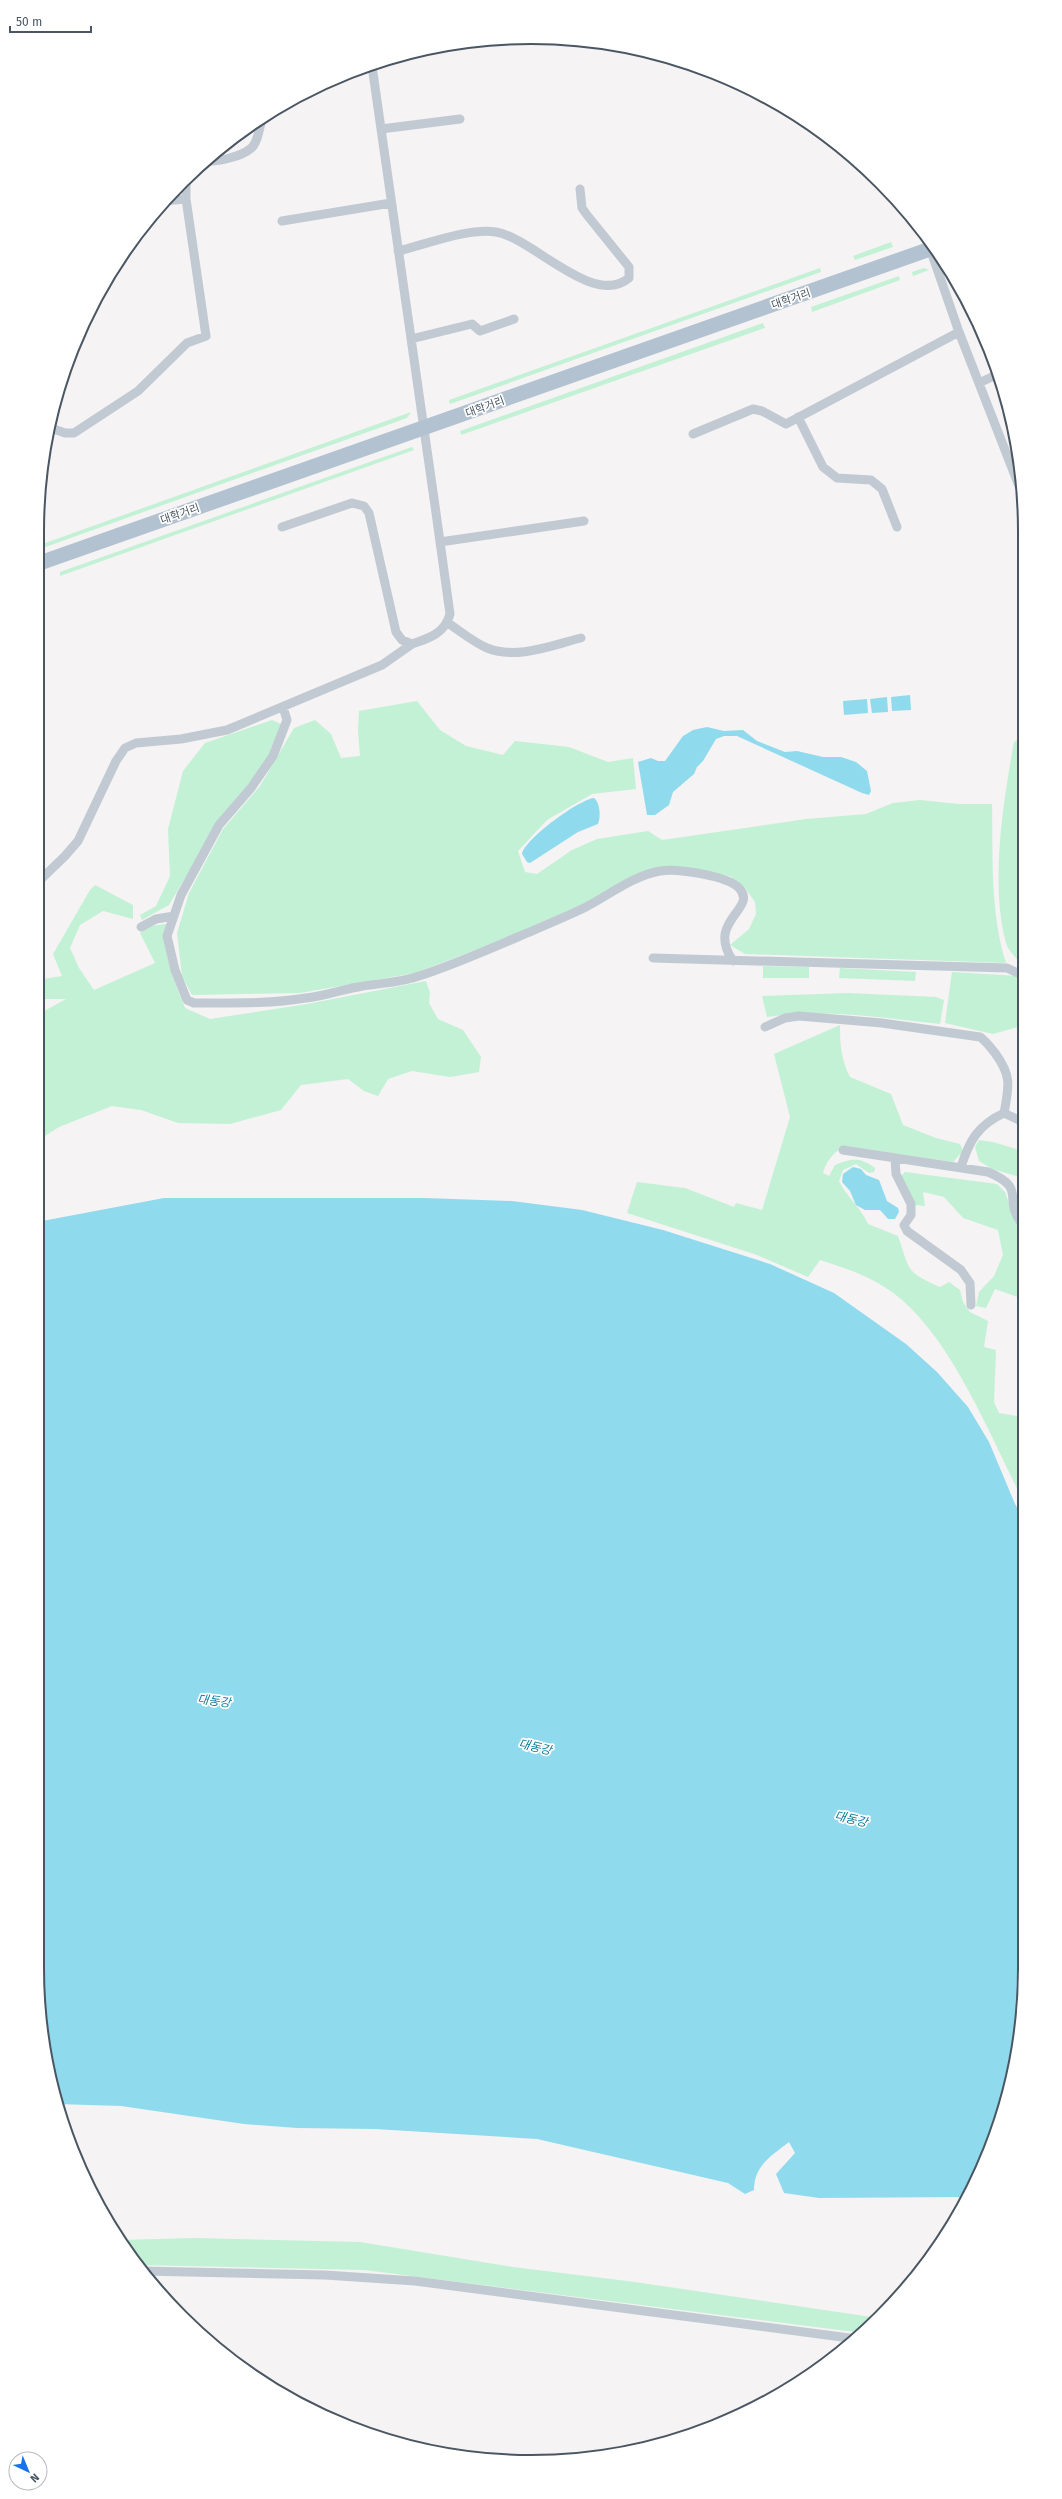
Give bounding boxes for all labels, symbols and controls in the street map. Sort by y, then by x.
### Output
scale bar [10,8,91,34]
text: 50 m [16,15,42,29]
street label: 대학거리 [770,286,812,312]
street label: 대학거리 [464,394,506,420]
street label: 대학거리 [159,501,201,527]
water label: 대동강 [197,1692,233,1710]
water label: 대동강 [517,1736,555,1758]
water label: 대동강 [833,1808,871,1830]
north arrow [8,2451,48,2491]
text: N [27,2471,42,2485]

